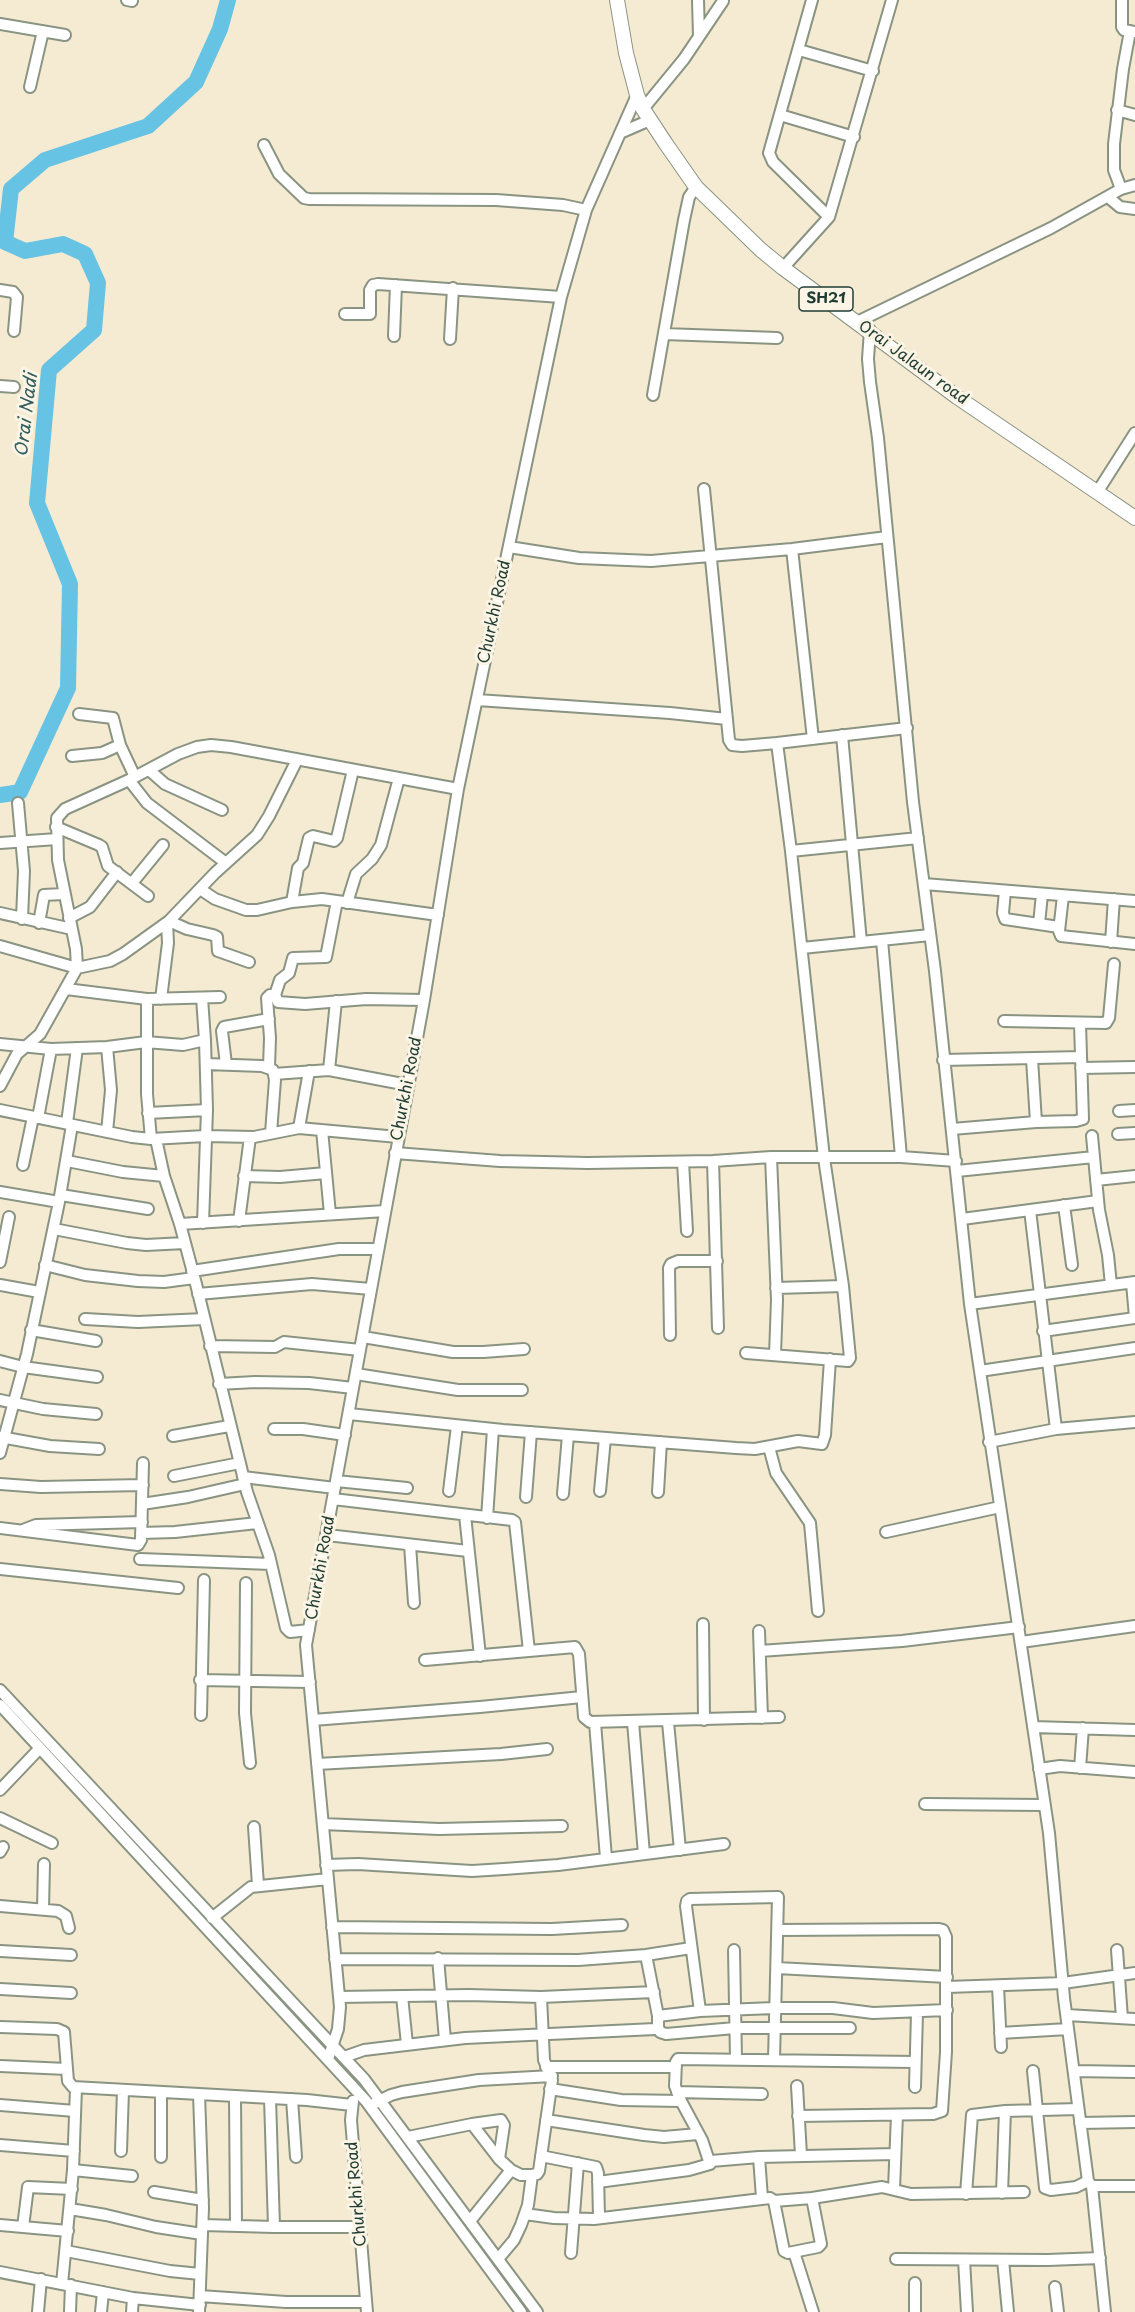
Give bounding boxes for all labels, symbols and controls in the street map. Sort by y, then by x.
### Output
road number: SH21 [799,287,853,311]
street label: Orai Jalaun road [854,317,972,409]
water label: Orai Nadi [11,372,43,458]
street label: Churkhi Road [475,558,515,666]
street label: Churkhi Road [387,1035,427,1143]
street label: Churkhi Road [302,1514,340,1622]
street label: Churkhi Road [343,2141,371,2247]

